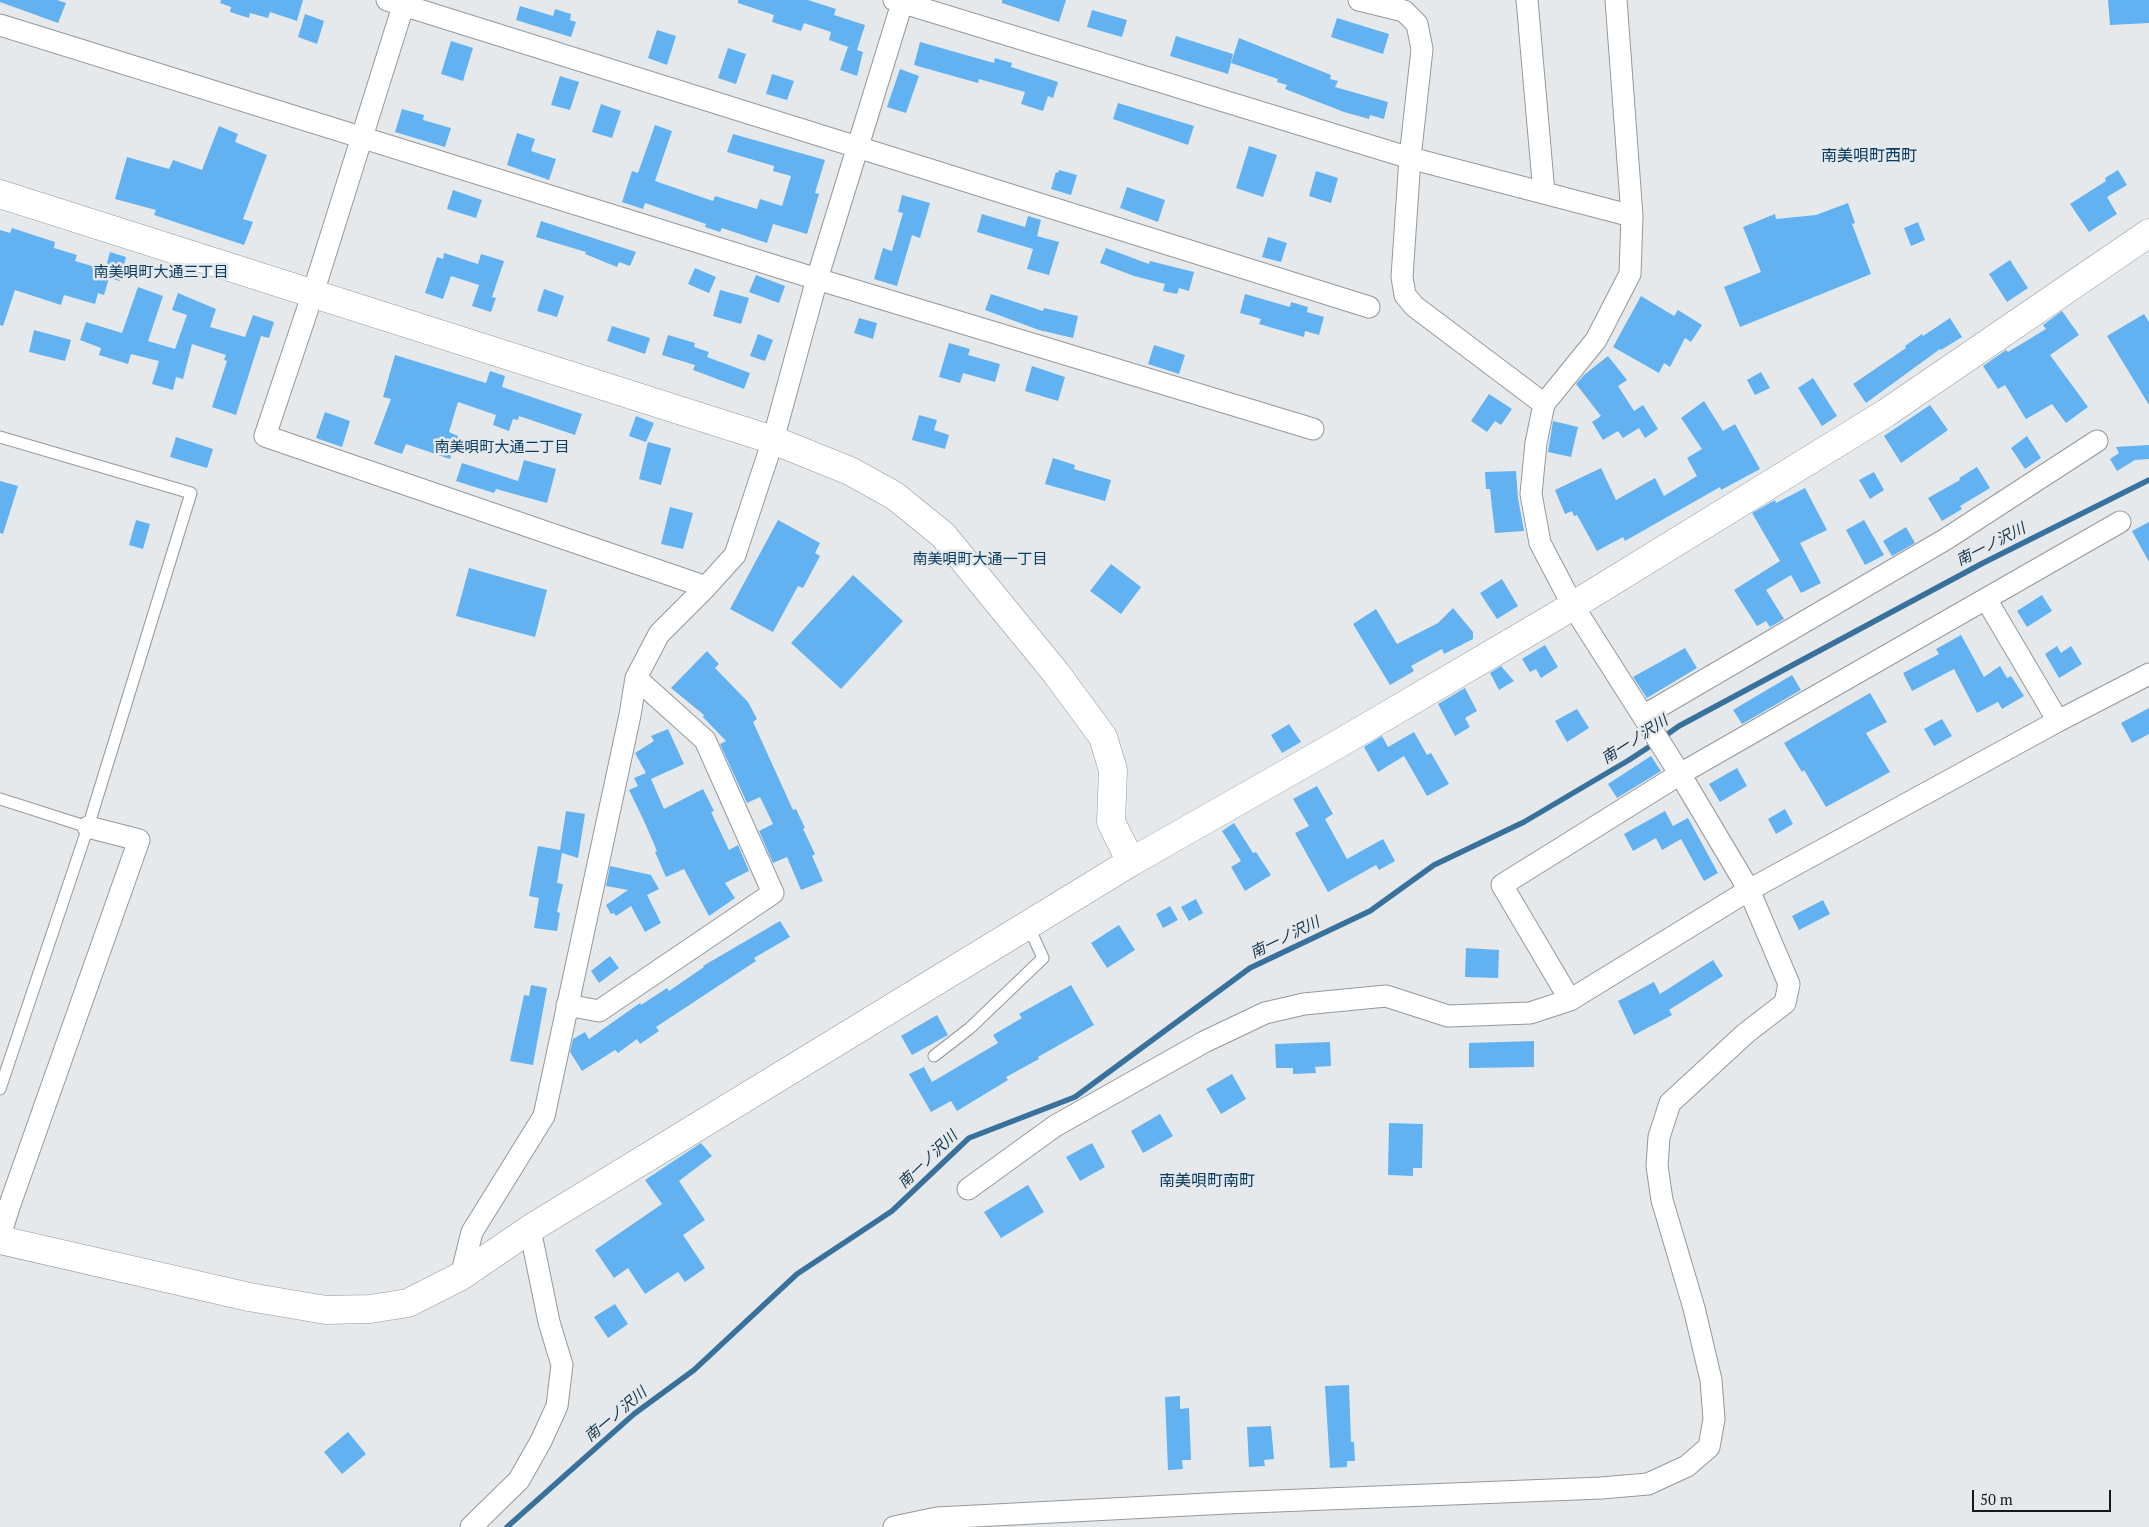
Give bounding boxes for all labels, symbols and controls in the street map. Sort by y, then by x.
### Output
district label: 南美唄町西町 [1821,146,1917,166]
district label: 南美唄町大通三丁目 [94,264,228,282]
district label: 南美唄町大通二丁目 [435,439,569,457]
water label: 南一ノ沢川 [1954,520,2028,570]
district label: 南美唄町大通一丁目 [913,551,1047,569]
water label: 南一ノ沢川 [1599,712,1671,768]
water label: 南一ノ沢川 [1247,913,1323,963]
water label: 南一ノ沢川 [895,1127,961,1193]
district label: 南美唄町南町 [1159,1171,1255,1191]
water label: 南一ノ沢川 [581,1384,651,1446]
scale bar [1974,1480,2113,1512]
text: 50 m [1980,1489,2013,1509]

